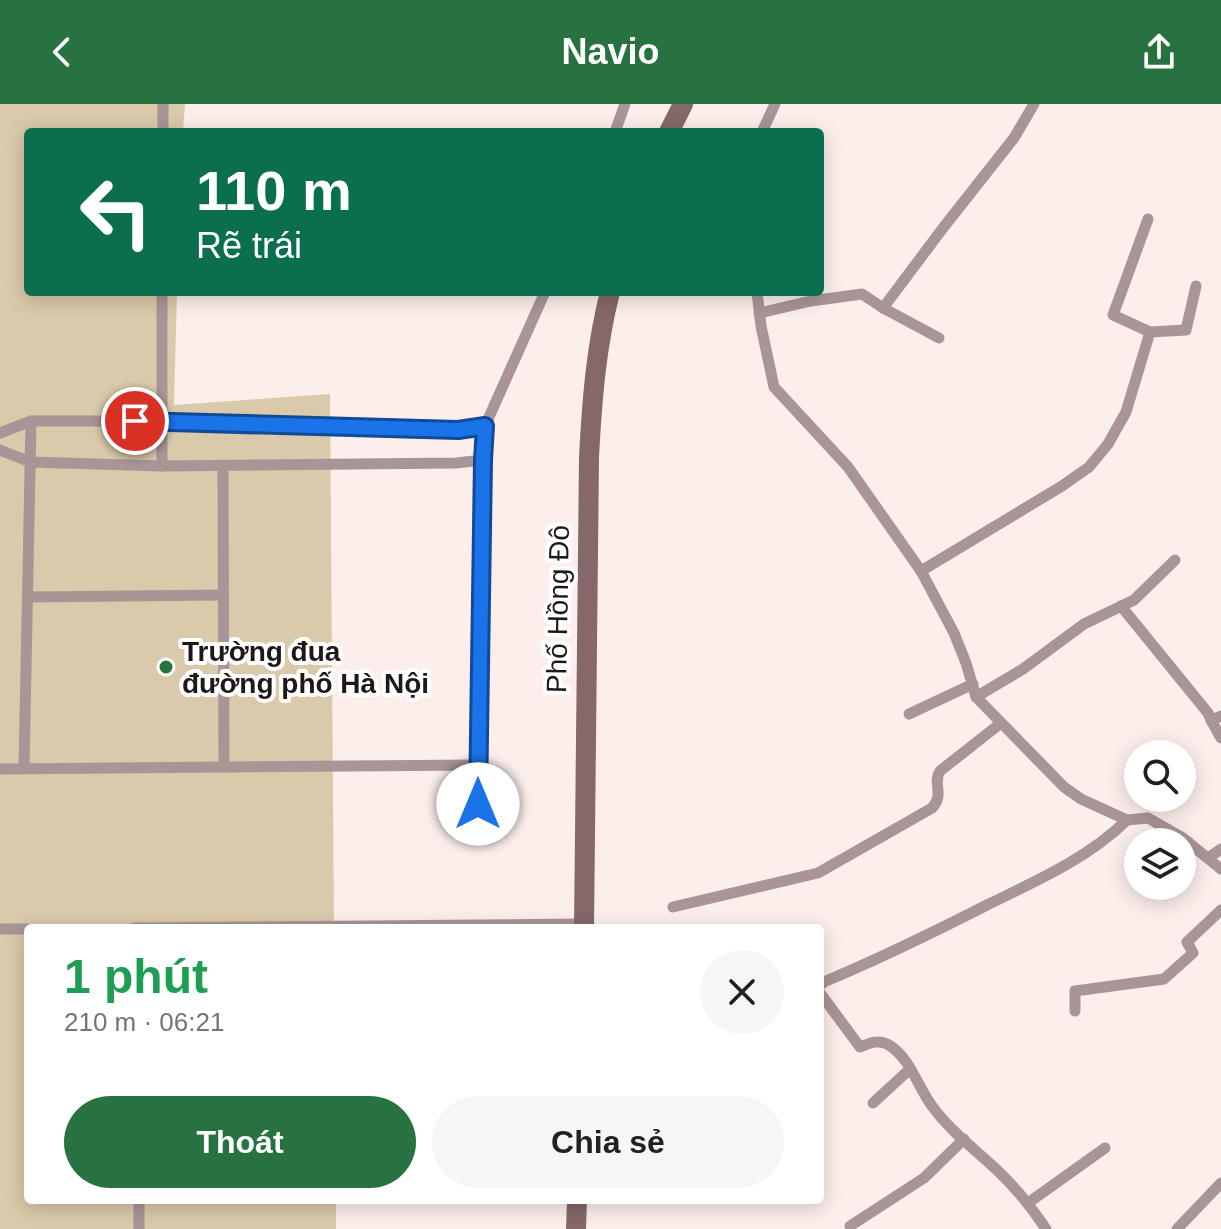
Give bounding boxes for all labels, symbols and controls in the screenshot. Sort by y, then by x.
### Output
icon: back [40,30,84,74]
icon: share [1137,30,1181,74]
text: Navio [561,31,660,72]
text: 110 m [196,159,352,222]
icon: left [64,160,168,264]
text: Rẽ trái [196,225,302,266]
pin [101,387,169,455]
icon: arrive [113,399,157,443]
street label: Phố Hồng Đô [541,525,575,693]
place label: Trường đua đường phố Hà Nội [182,636,429,699]
marker: Trường đua đường phố Hà Nội [157,658,175,676]
map controls [1124,740,1196,900]
button: search [1124,740,1196,812]
position arrow [436,762,520,846]
button: layers [1124,828,1196,900]
text: 1 phút [64,950,208,1003]
button: close [700,950,784,1034]
text: 210 m · 06:21 [64,1007,224,1037]
button: Thoát [64,1096,416,1188]
button: Chia sẻ [432,1096,784,1188]

